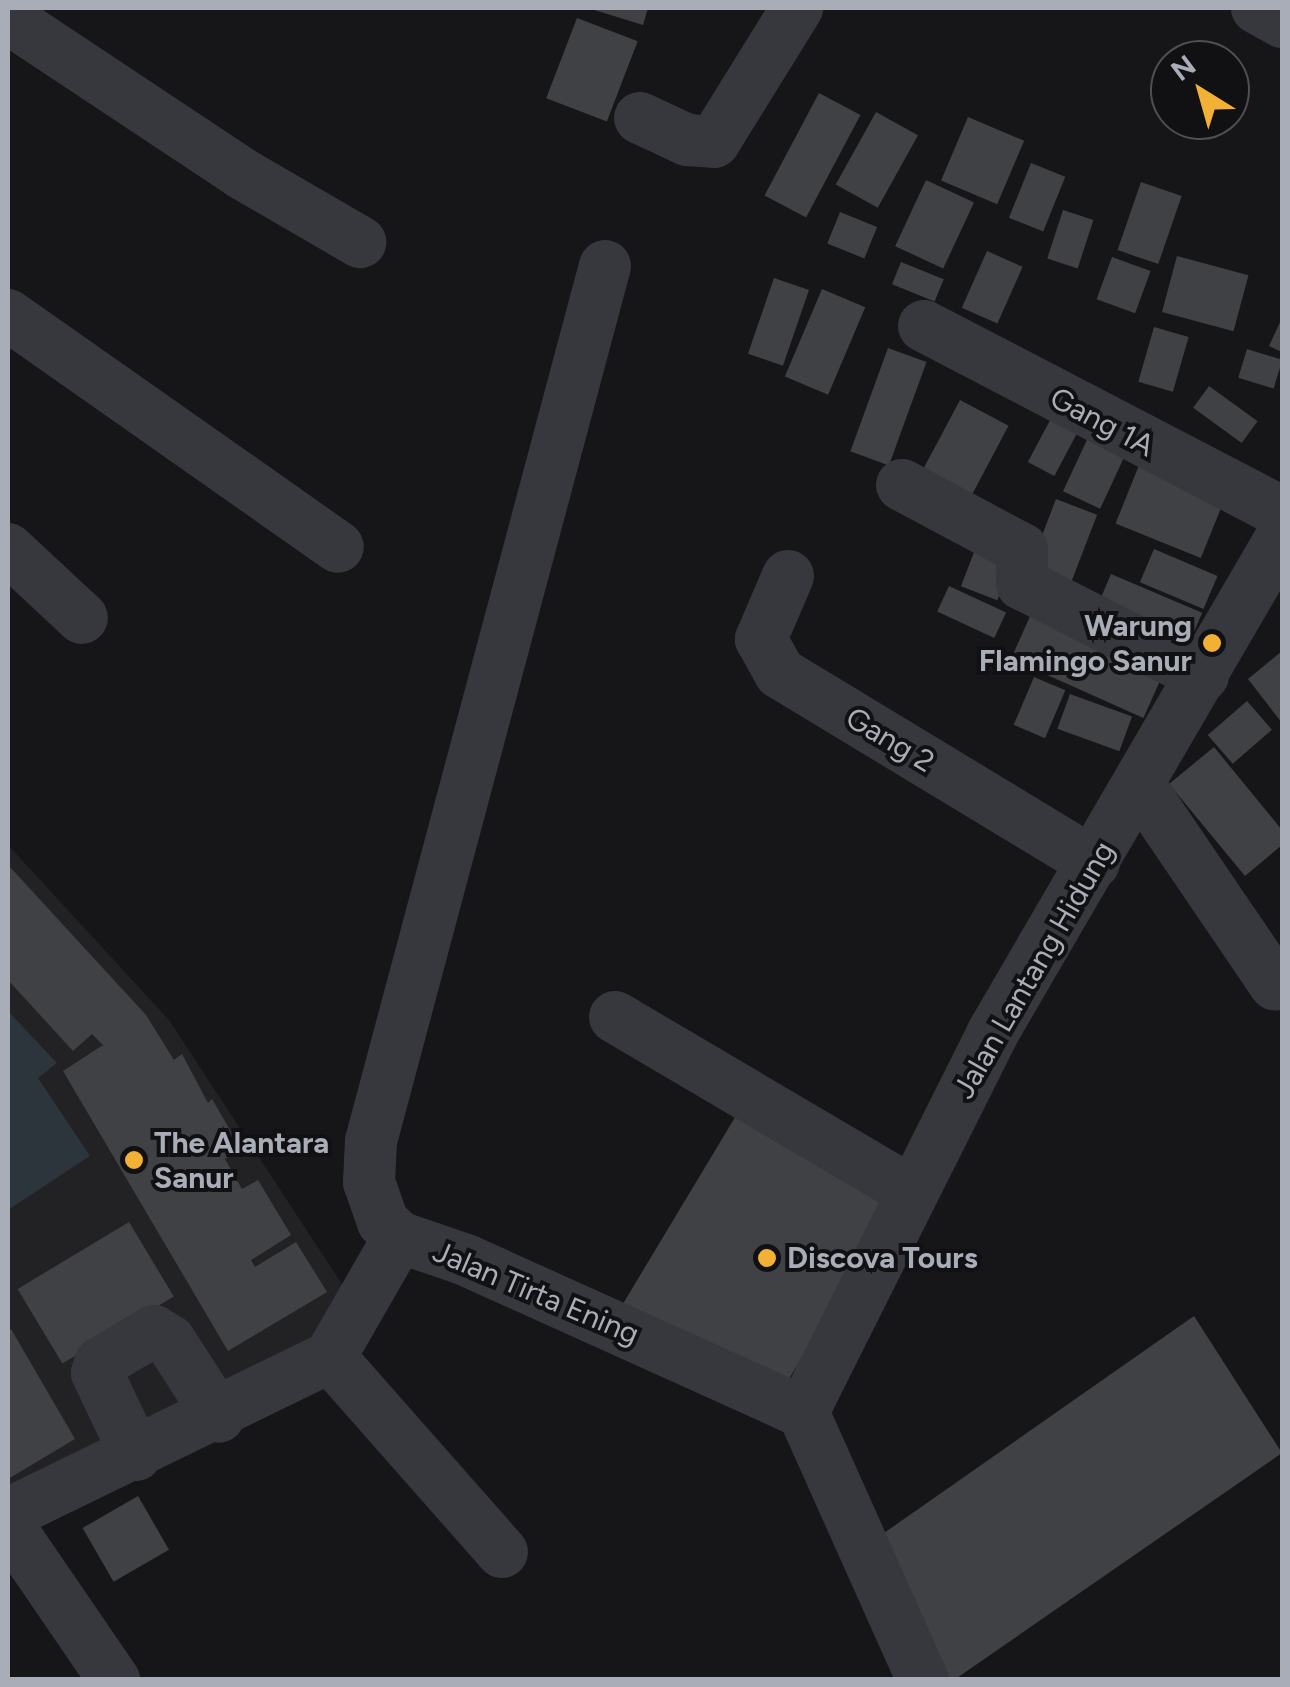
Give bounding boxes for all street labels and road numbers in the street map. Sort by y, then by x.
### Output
street label: Gang 1A [1044,380,1160,464]
street label: Gang 2 [839,700,941,780]
street label: Jalan Lantang Hidung [946,835,1122,1105]
street label: Jalan Tirta Ening [428,1233,644,1353]

